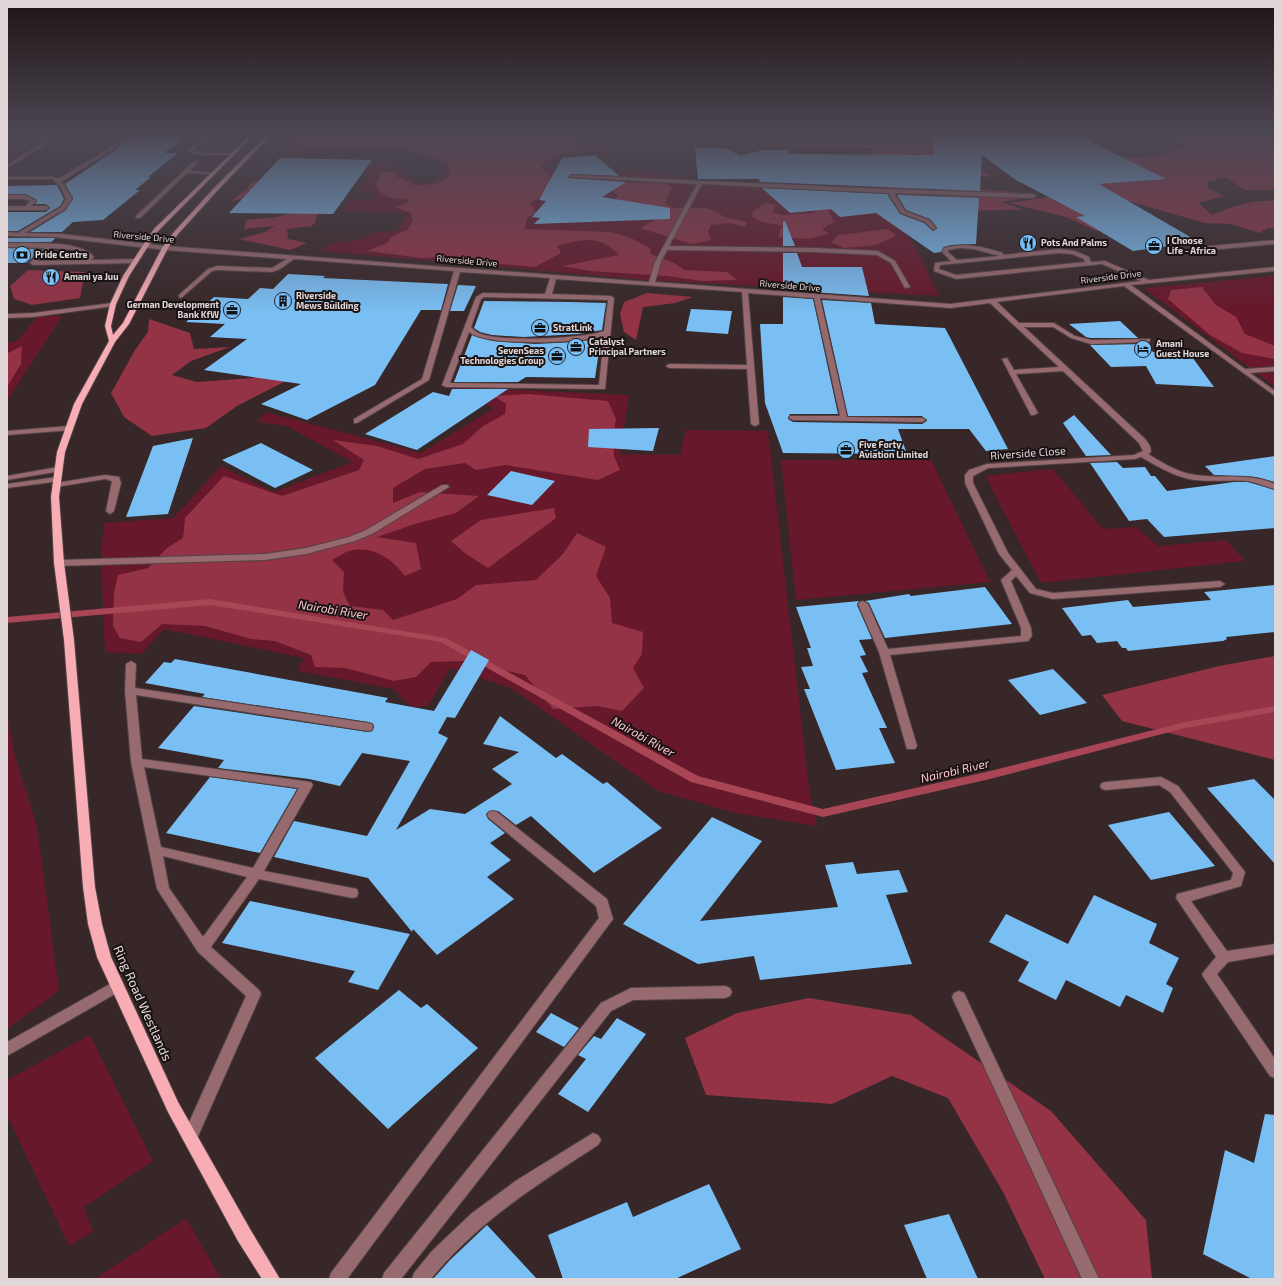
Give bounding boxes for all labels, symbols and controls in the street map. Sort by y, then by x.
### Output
street label: Riverside Drive [113,228,175,245]
restaurant icon: Pots And Palms [1018,233,1038,253]
place label: I Choose Life - Africa [1167,235,1216,256]
office icon: I Choose Life - Africa [1144,236,1164,256]
place label: Pots And Palms [1041,237,1107,248]
bank icon: Pride Centre [12,245,32,265]
place label: Pride Centre [35,249,88,260]
street label: Riverside Drive [436,252,498,269]
restaurant icon: Amani ya Juu [41,267,61,287]
street label: Riverside Drive [1080,267,1142,286]
place label: Amani ya Juu [64,271,119,283]
street label: Riverside Drive [759,277,821,294]
place label: Riverside Mews Building [296,290,359,311]
building icon: Riverside Mews Building [273,291,293,311]
place label: German Development Bank KfW [127,299,219,320]
office icon: German Development Bank KfW [222,300,242,320]
office icon: StratLink [530,318,550,338]
place label: StratLink [553,322,592,333]
place label: Catalyst Principal Partners [589,336,666,357]
office icon: Catalyst Principal Partners [566,337,586,357]
place label: Amani Guest House [1156,338,1209,359]
hotel icon: Amani Guest House [1133,339,1153,359]
place label: SevenSeas Technologies Group [460,345,545,366]
office icon: SevenSeas Technologies Group [547,346,567,366]
place label: Five Forty Aviation Limited [859,439,928,460]
office icon: Five Forty Aviation Limited [836,440,856,460]
street label: Riverside Close [990,443,1066,462]
water label: Nairobi River [297,597,369,621]
water label: Nairobi River [609,713,678,759]
water label: Nairobi River [919,755,991,785]
street label: Ring Road Westlands [110,943,176,1063]

